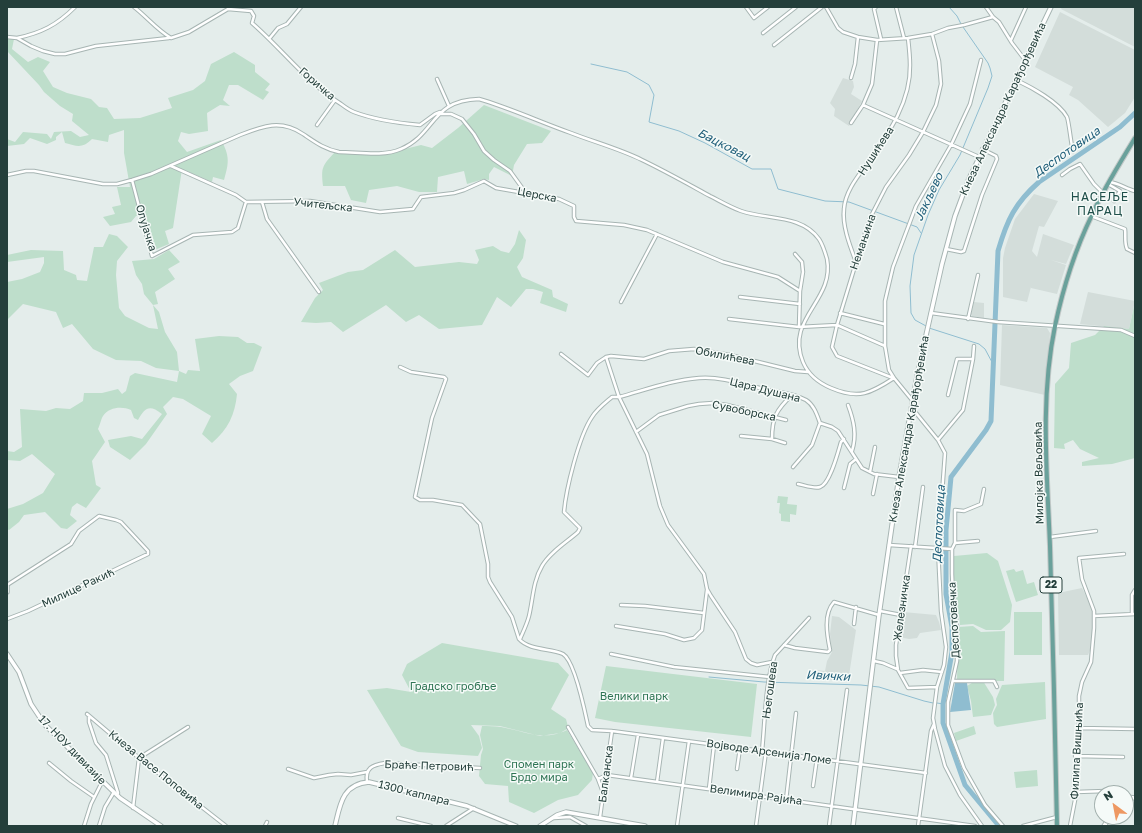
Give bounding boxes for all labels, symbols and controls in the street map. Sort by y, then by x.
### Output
street label: Кнеза Александра Карађорђевића [957,20,1049,198]
street label: Горичка [296,65,338,103]
street label: Нушићева [855,124,897,178]
water label: Деспотовица [1031,124,1103,180]
water label: Бацковац [695,126,753,164]
water label: Јакљево [912,171,946,223]
street label: Церска [516,185,558,205]
district label: НАСЕЉЕ ПАРАЦ [1071,190,1129,218]
street label: Учитељска [293,195,353,215]
street label: Олујачка [133,203,159,253]
street label: Немањина [847,212,879,272]
street label: Кнеза Александра Карађорђевића [886,335,932,523]
street label: Обилићева [694,344,756,368]
street label: Цара Душана [728,375,802,405]
street label: Сувоборска [711,398,777,424]
street label: Милојка Вељовића [1032,421,1046,525]
water label: Деспотовица [930,485,948,563]
street label: Милице Ракић [40,565,116,611]
street label: Железничка [891,574,913,642]
road number: 22 [1040,577,1062,593]
street label: Деспотовачка [945,582,963,658]
street label: Његошева [759,660,781,720]
water label: Ивички [806,668,850,684]
park label: Градско гробље [410,680,496,694]
park label: Велики парк [600,690,668,704]
street label: Филипа Вишњића [1068,702,1086,800]
street label: 17. НОУ дивизије [35,712,109,788]
street label: Кнеза Васе Поповића [106,728,206,812]
street label: Војводе Арсенија Ломе [706,737,832,767]
street label: Балканска [596,745,616,803]
street label: Браће Петровић [384,758,474,774]
park label: Спомен парк Брдо мира [504,758,574,784]
street label: 1300 каплара [377,778,451,808]
street label: Велимира Рајића [709,782,803,808]
north arrow [1094,785,1134,825]
text: N [1101,788,1115,803]

